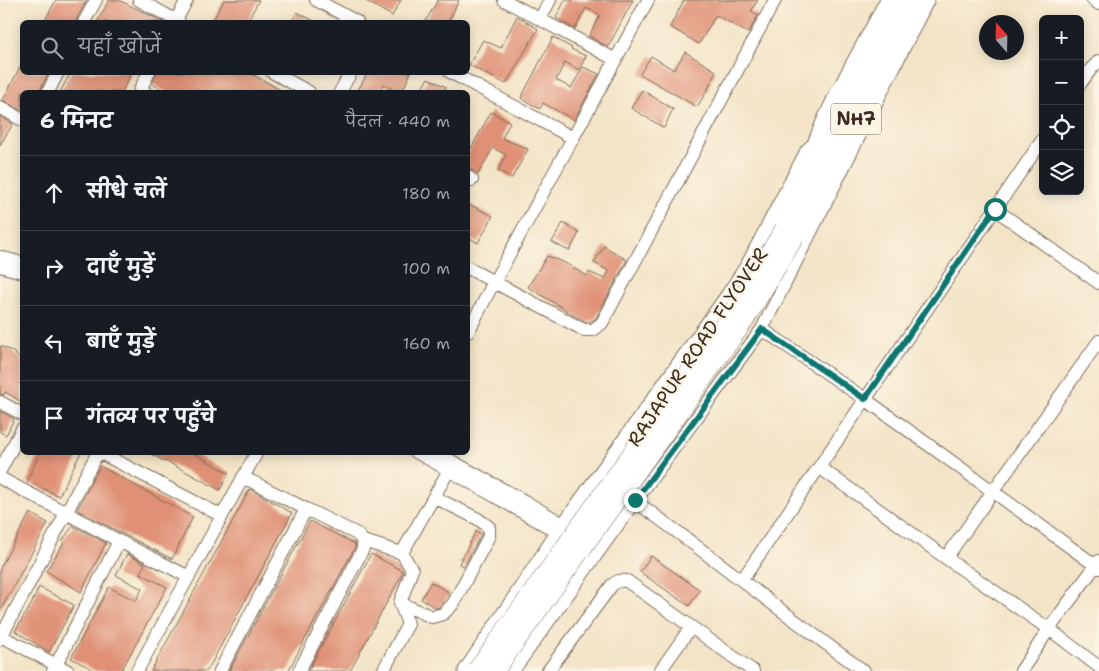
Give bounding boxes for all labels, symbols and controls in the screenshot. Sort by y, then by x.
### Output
north arrow [979,15,1024,60]
map controls [1039,15,1084,195]
button: + [1039,15,1084,60]
search box [20,20,470,75]
icon: search [38,34,66,62]
text: यहाँ खोजें [78,34,161,59]
button: − [1039,60,1084,105]
road number: NH7 [831,104,881,134]
button: locate [1039,105,1084,150]
text: 6 मिनट [40,107,113,135]
text: पैदल · 440 m [345,111,450,132]
button: layers [1039,150,1084,195]
icon: ahead [40,179,68,207]
text: सीधे चलें [87,179,166,204]
text: 180 m [402,183,450,204]
route start [984,198,1007,221]
street label: RAJAPUR ROAD FLYOVER [621,243,773,451]
icon: right [40,254,68,282]
text: दाएँ मुड़ें [87,254,155,279]
text: 100 m [402,258,450,279]
icon: left [40,329,68,357]
text: बाएँ मुड़ें [87,329,155,354]
text: 160 m [403,333,450,354]
icon: arrive [40,404,68,432]
text: गंतव्य पर पहुँचे [87,404,216,429]
route end [624,489,647,512]

